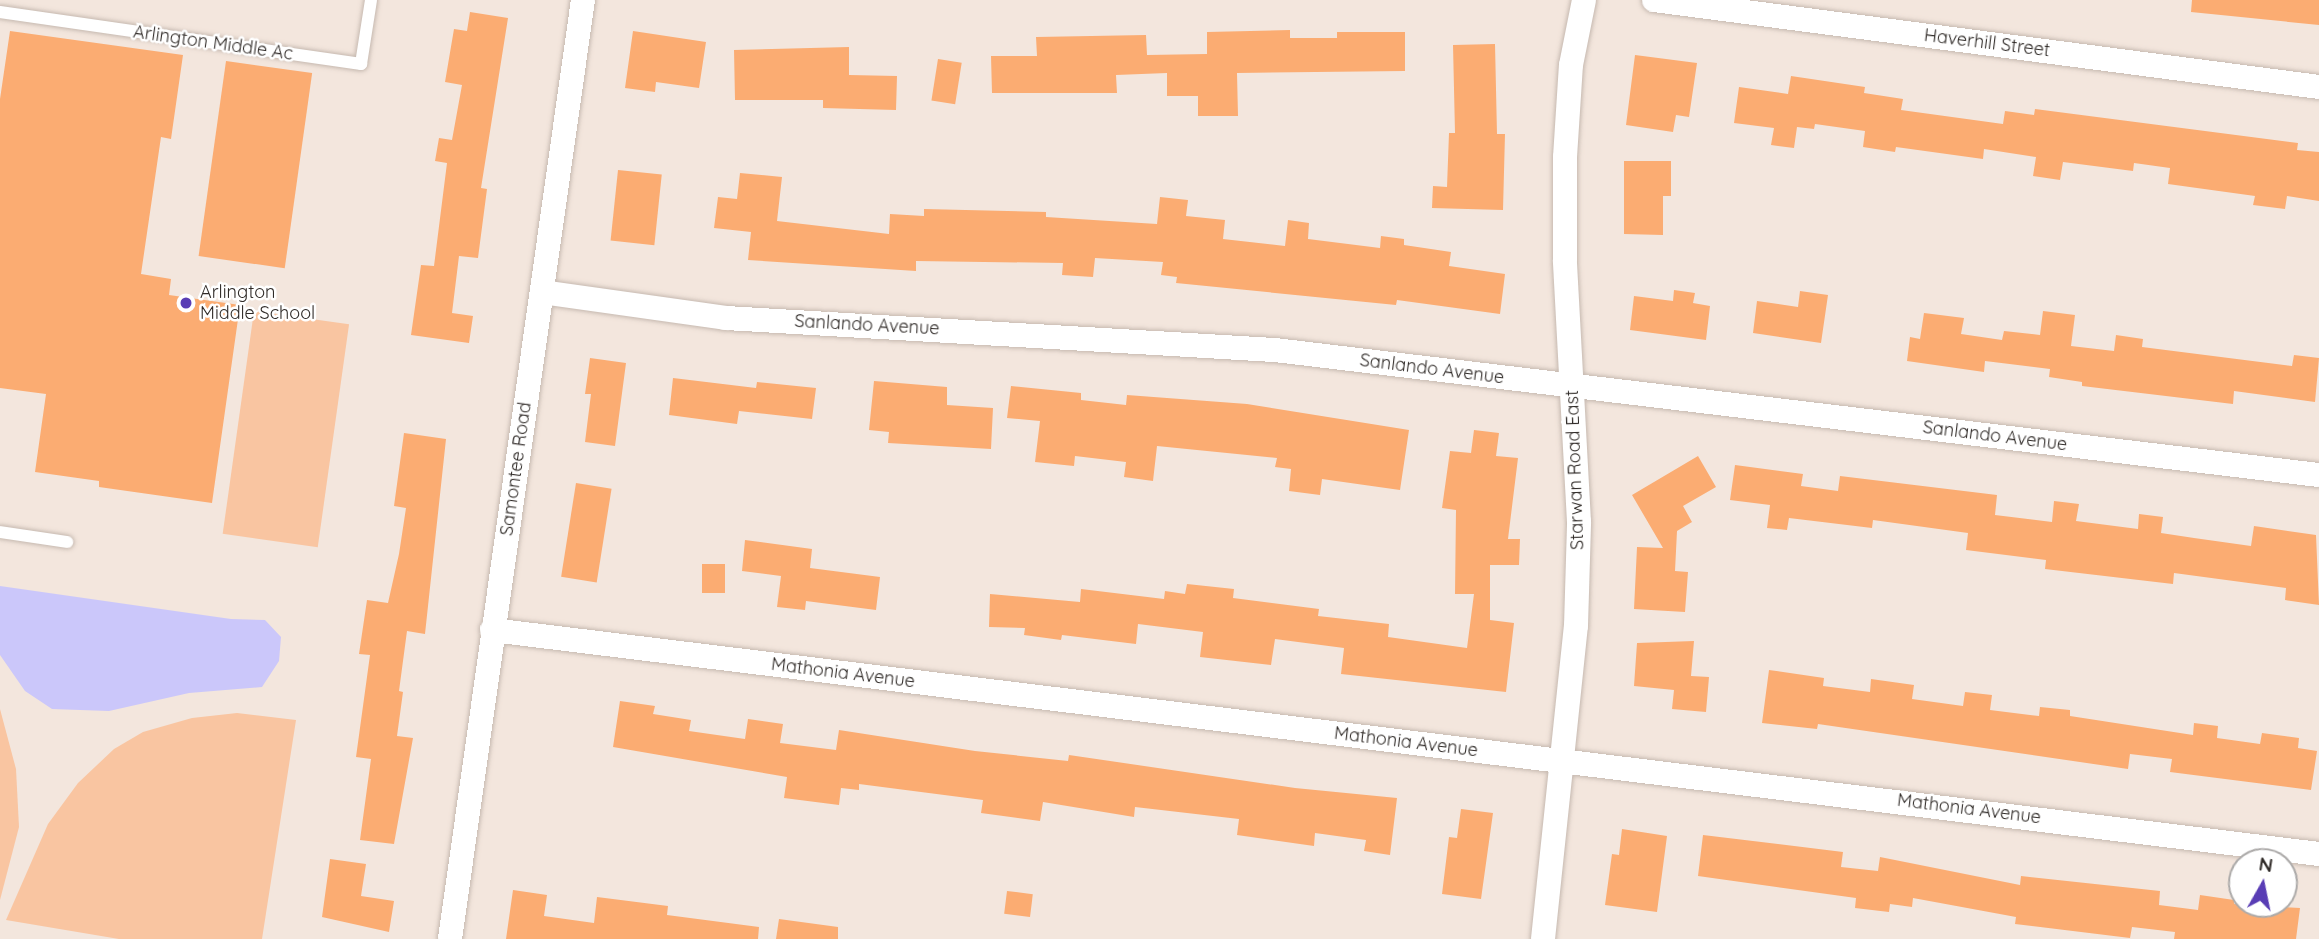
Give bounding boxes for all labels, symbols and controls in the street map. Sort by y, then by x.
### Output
street label: Arlington Middle Ac [132,21,294,65]
street label: Haverhill Street [1923,25,2051,61]
place label: Arlington Middle School [200,282,315,324]
marker: Arlington Middle School [178,295,194,311]
street label: Sanlando Avenue [794,310,940,340]
street label: Sanlando Avenue [1359,349,1505,389]
street label: Starwan Road East [1561,390,1589,550]
street label: Samontee Road [496,401,536,537]
street label: Sanlando Avenue [1922,416,2068,456]
street label: Mathonia Avenue [770,653,916,693]
street label: Mathonia Avenue [1333,722,1479,762]
street label: Mathonia Avenue [1896,789,2042,829]
north arrow [2228,848,2298,918]
text: N [2257,851,2275,877]

